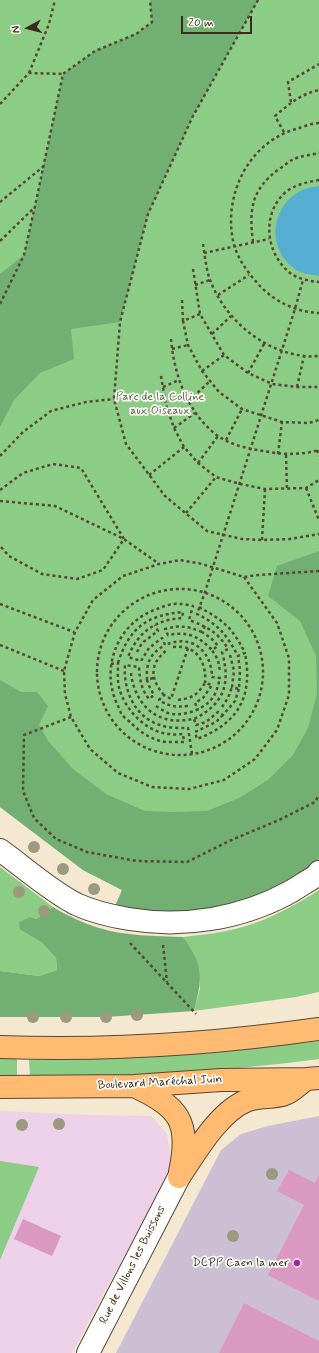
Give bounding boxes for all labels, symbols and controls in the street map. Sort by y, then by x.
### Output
north arrow [8,8,48,48]
scale bar [183,8,254,34]
text: 20 m [188,15,214,31]
text: N [9,25,23,34]
park label: Parc de la Colline aux Oiseaux [116,390,204,418]
street label: Boulevard Maréchal Juin [98,1073,222,1093]
street label: Rue de Villons les Buissons [97,1203,169,1327]
place label: DCPP Caen la mer [193,1256,289,1270]
marker: DCPP Caen la mer [292,1258,302,1268]

